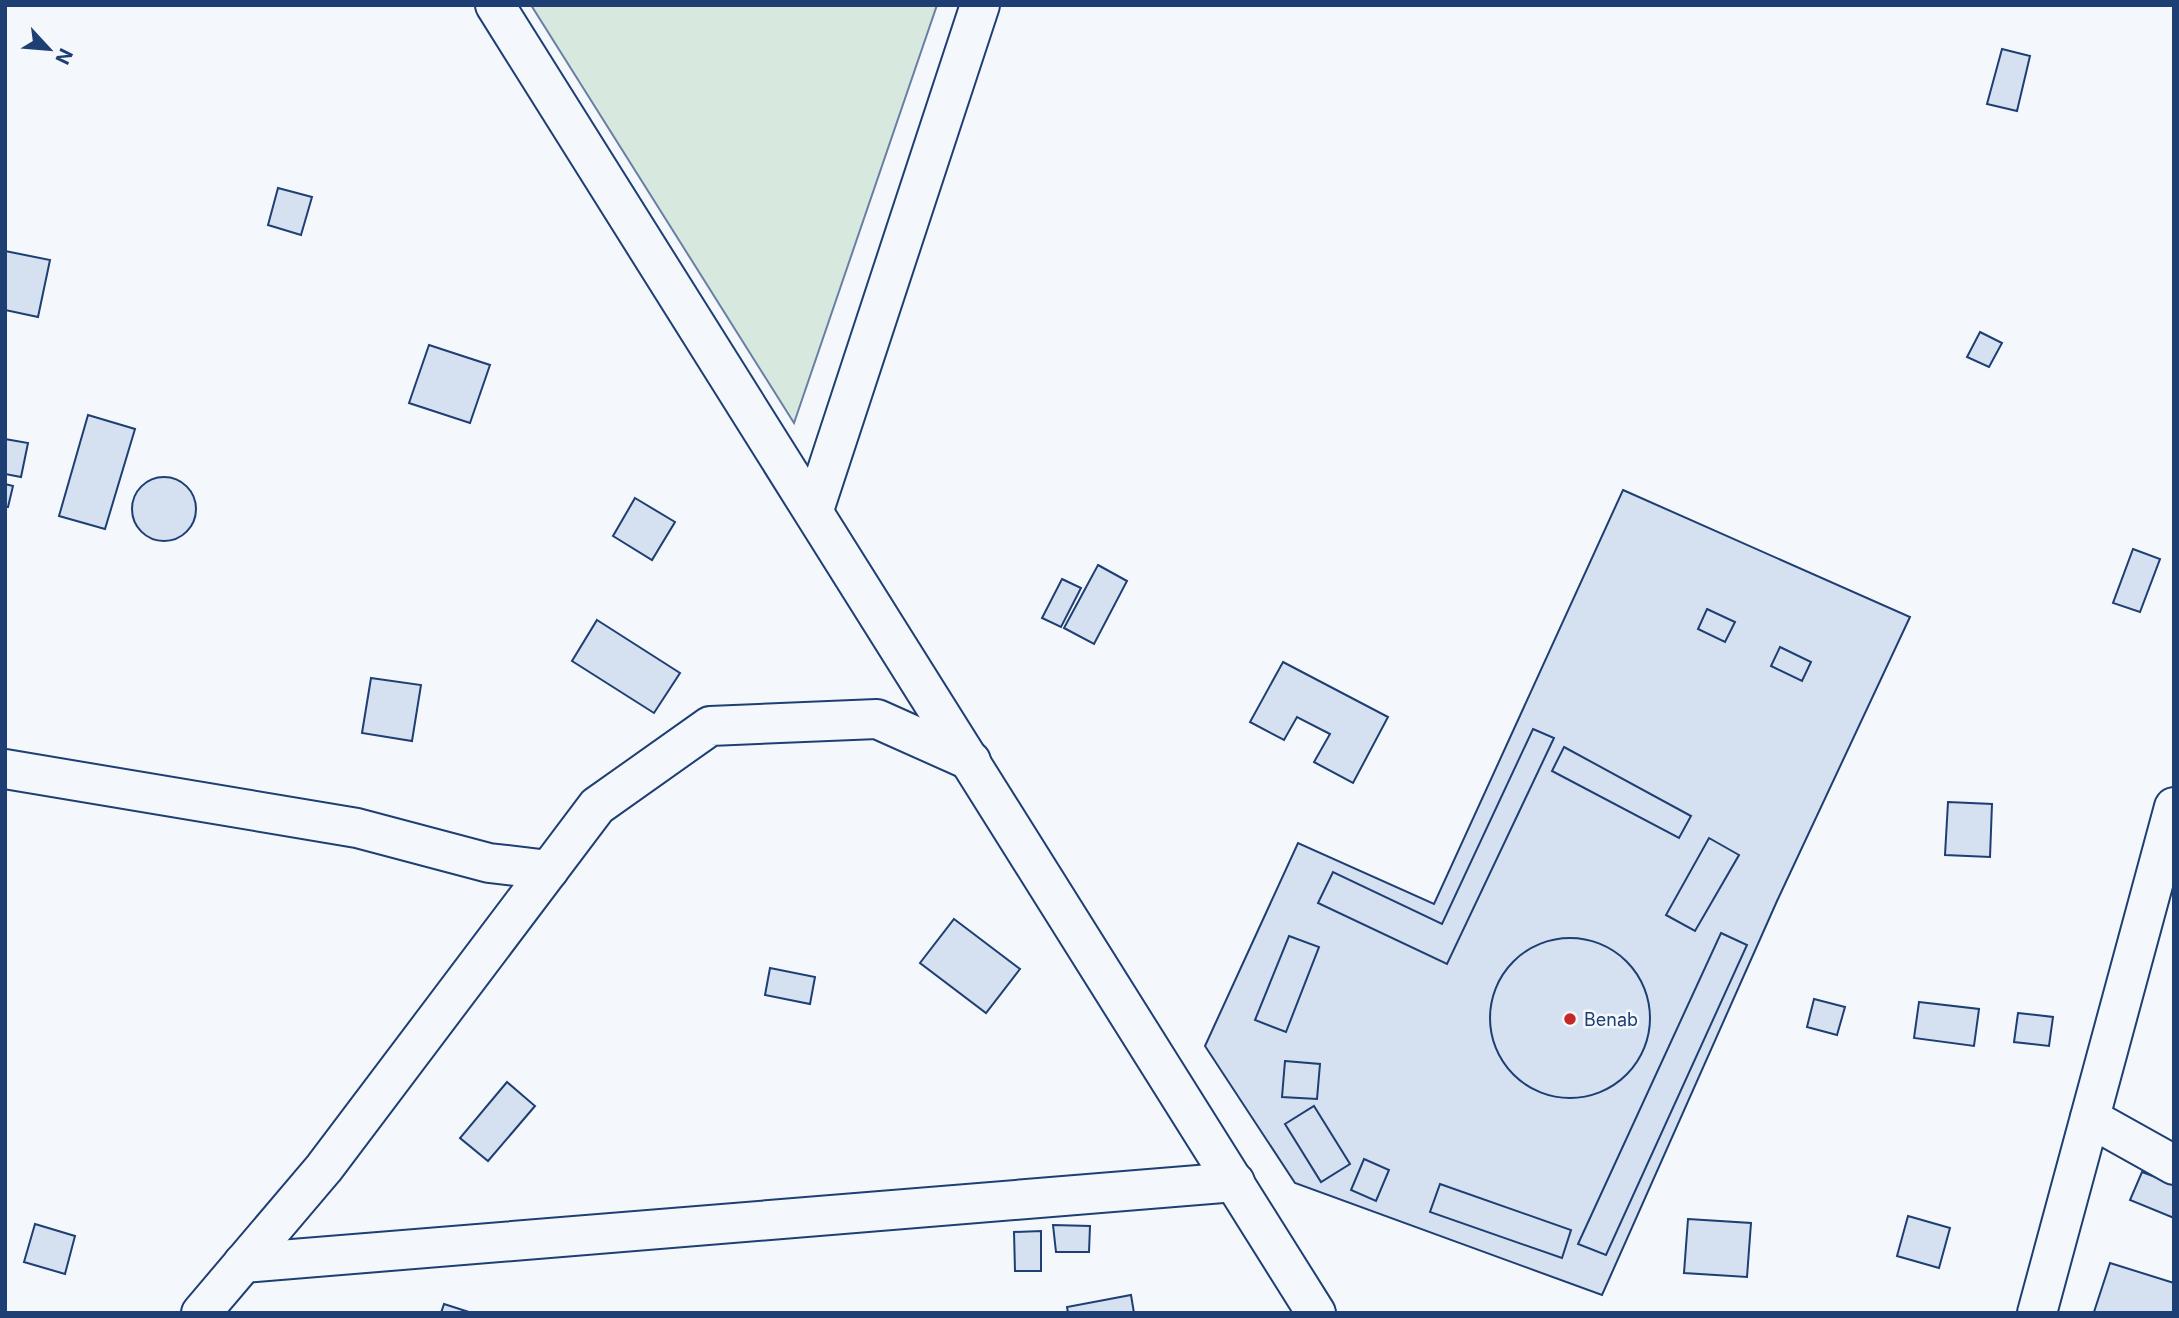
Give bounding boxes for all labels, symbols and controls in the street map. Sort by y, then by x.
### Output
north arrow [14,14,84,84]
text: N [50,45,77,68]
place label: Benab [1584,1009,1638,1030]
marker: Benab [1562,1011,1578,1027]

